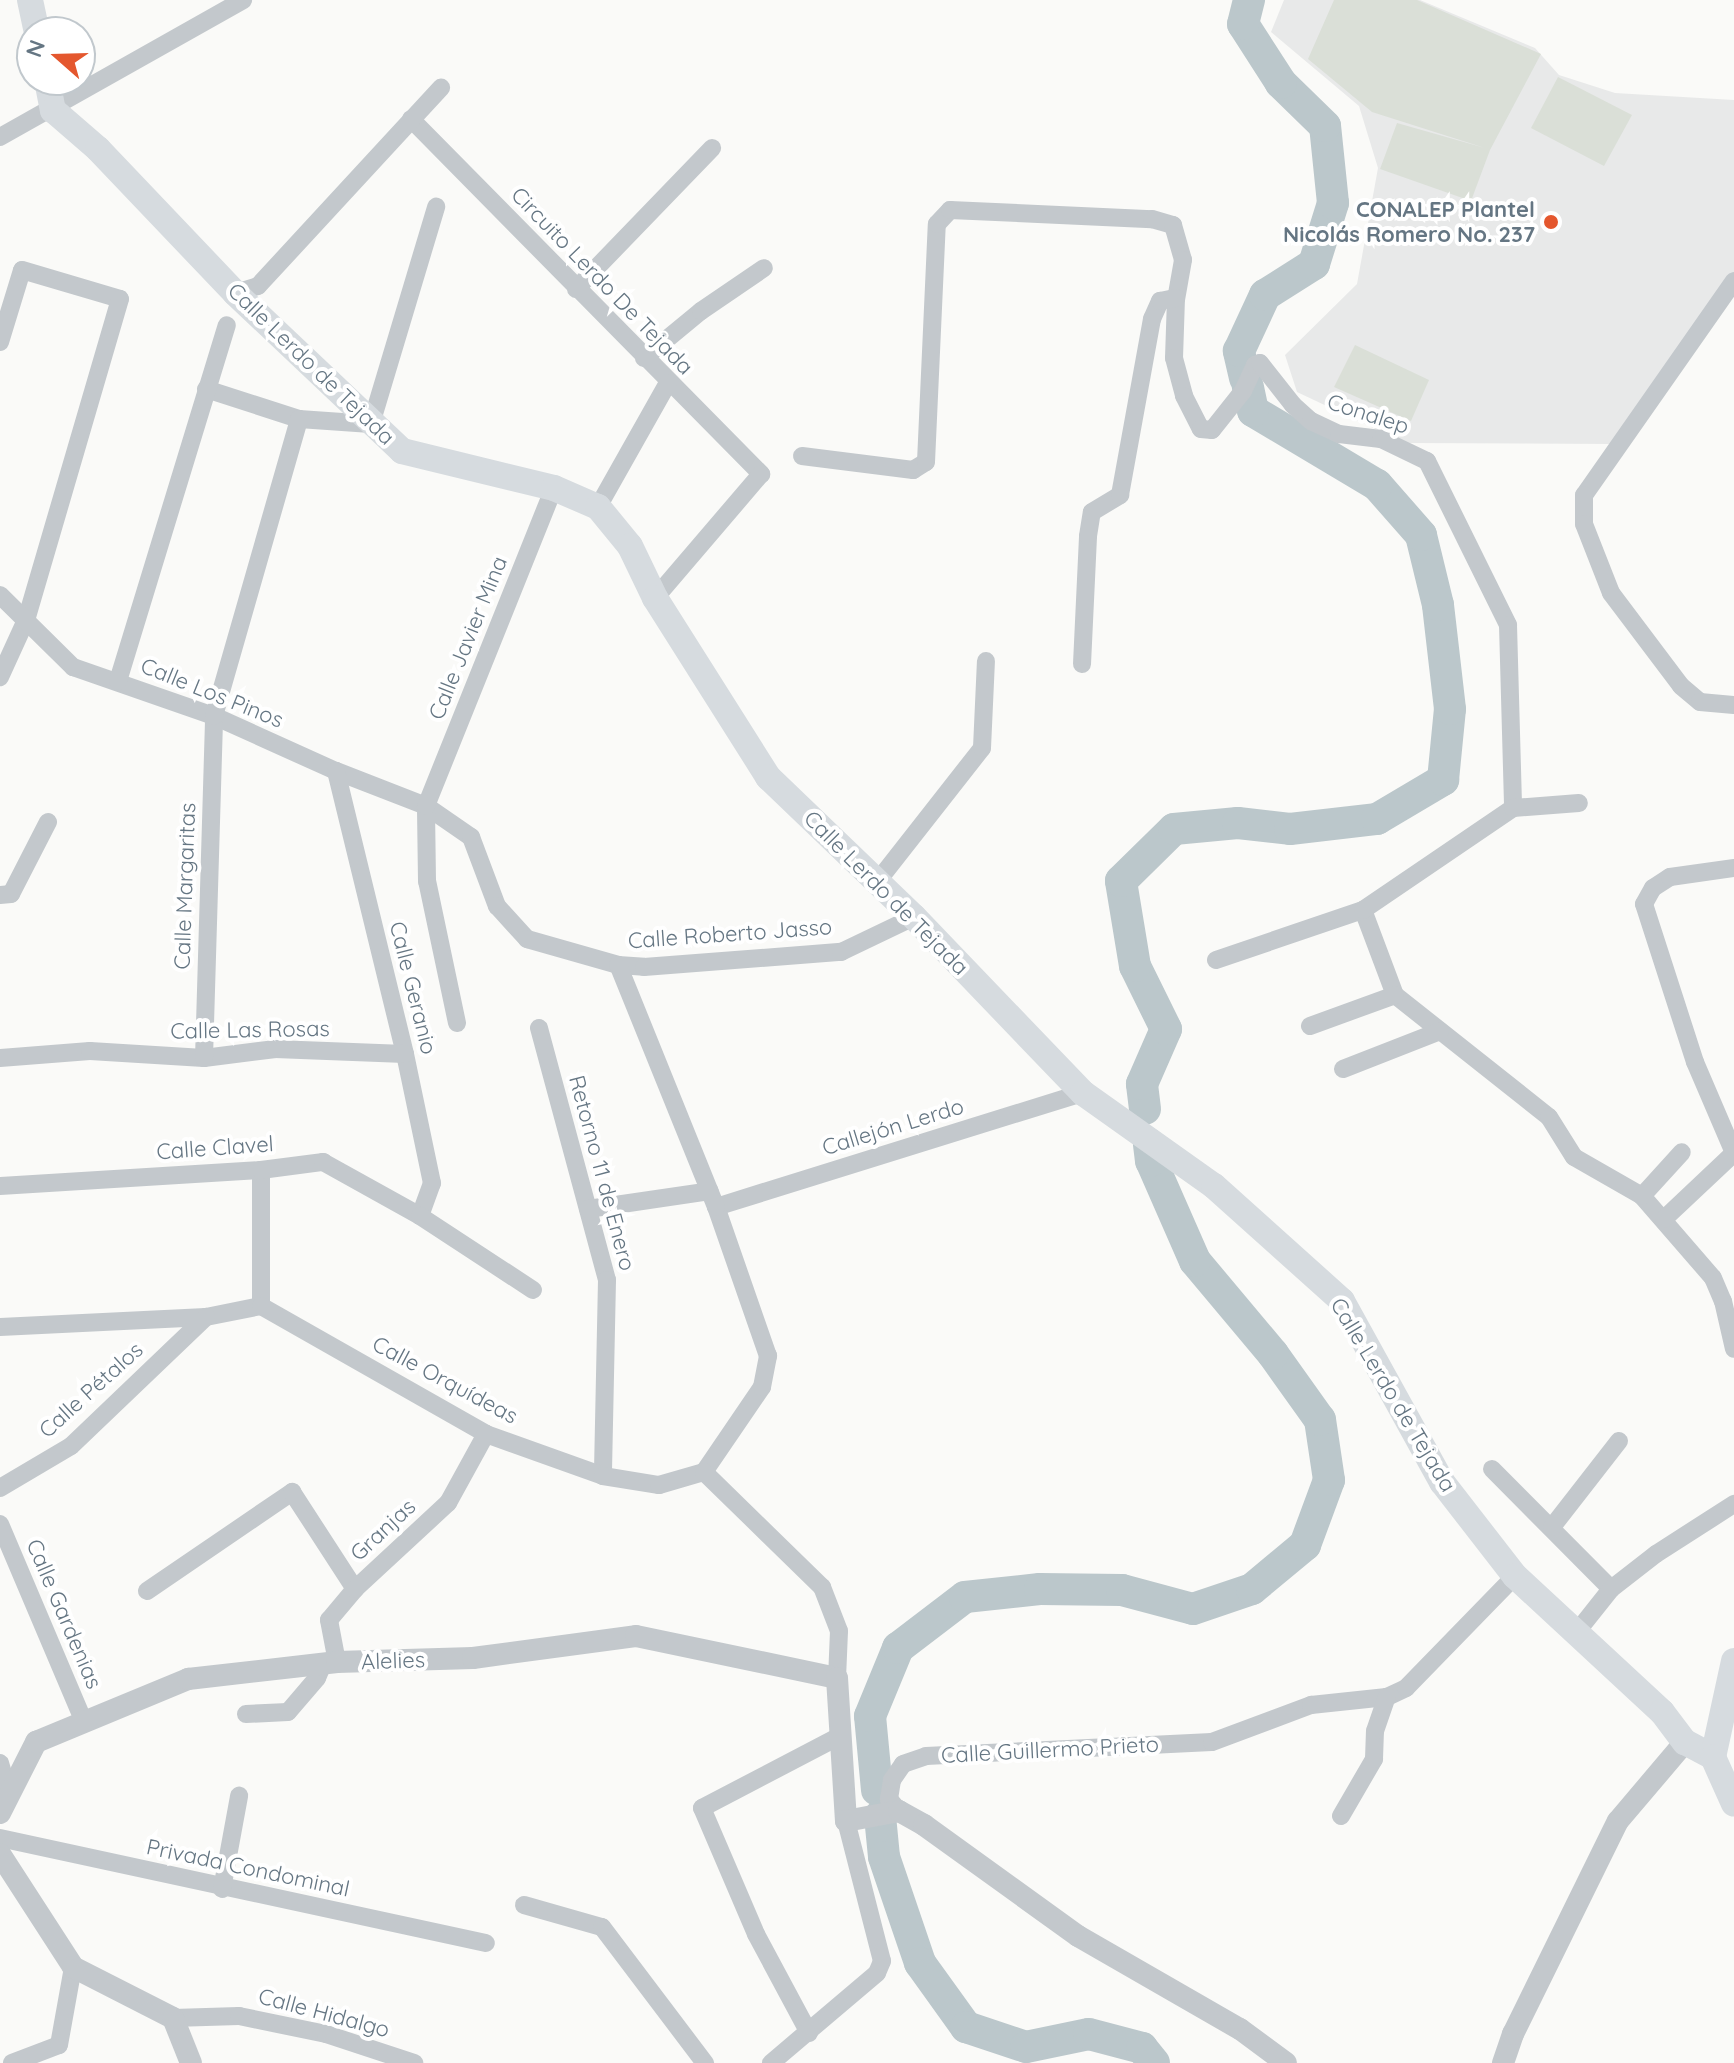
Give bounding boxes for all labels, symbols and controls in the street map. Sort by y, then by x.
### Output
north arrow [16,16,96,96]
text: N [19,36,51,61]
street label: Circuito Lerdo De Tejada [505,182,699,380]
place label: CONALEP Plantel Nicolás Romero No. 237 [1283,196,1535,248]
marker: CONALEP Plantel Nicolás Romero No. 237 [1542,213,1560,231]
street label: Calle Lerdo de Tejada [222,278,400,450]
street label: Conalep [1324,388,1412,440]
street label: Calle Javier Mina [423,552,513,724]
street label: Calle Los Pinos [137,652,287,734]
street label: Calle Margaritas [169,802,201,970]
street label: Calle Lerdo de Tejada [798,805,974,981]
street label: Calle Roberto Jasso [627,914,833,954]
street label: Calle Geranio [384,919,442,1057]
street label: Calle Las Rosas [170,1015,330,1045]
street label: Retorno 11 de Enero [563,1072,641,1274]
street label: Callejón Lerdo [819,1093,967,1161]
street label: Calle Clavel [155,1131,275,1165]
street label: Calle Lerdo de Tejada [1325,1293,1461,1497]
street label: Calle Orquídeas [368,1331,522,1429]
street label: Calle Pétalos [34,1336,148,1444]
street label: Granjas [345,1493,421,1567]
street label: Calle Gardenias [21,1535,107,1693]
street label: Alelies [361,1647,425,1675]
street label: Calle Guillermo Prieto [940,1731,1160,1769]
street label: Privada Condominal [144,1834,352,1902]
street label: Calle Hidalgo [256,1983,392,2043]

